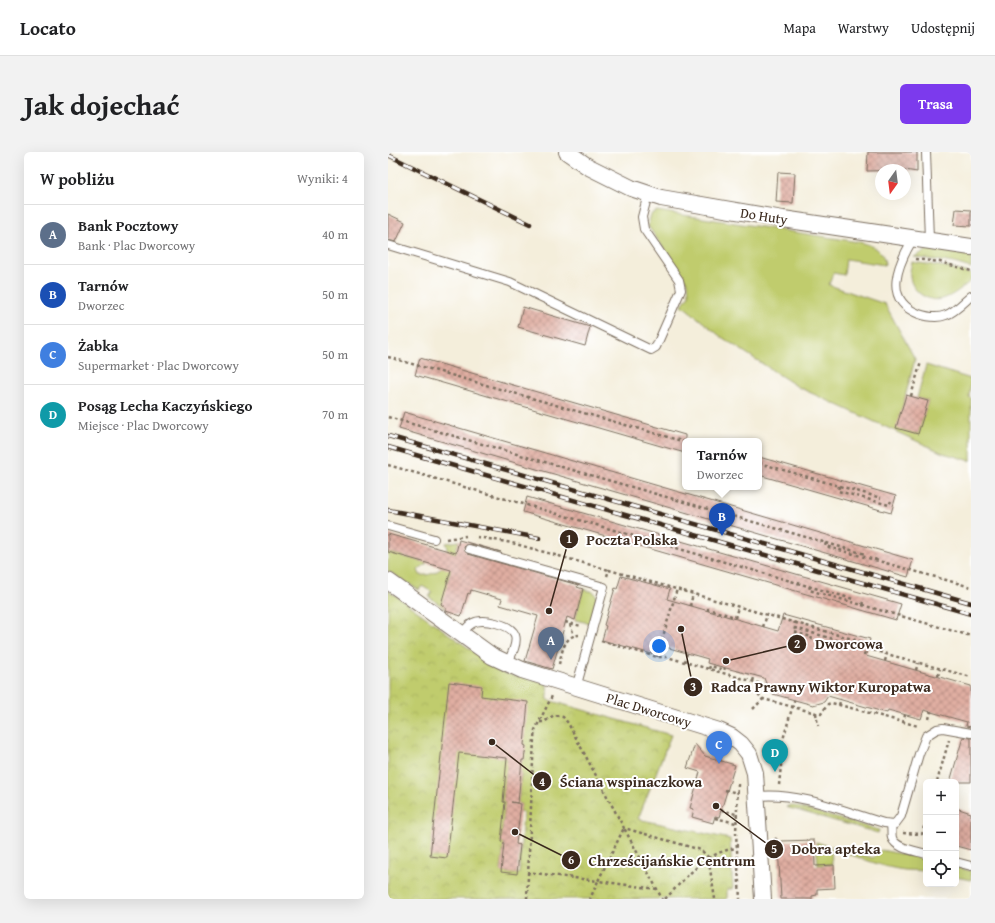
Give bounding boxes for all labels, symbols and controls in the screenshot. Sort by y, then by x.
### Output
text: Locato [20,14,76,42]
text: Mapa [784,18,816,38]
text: Warstwy [838,18,889,38]
text: Udostępnij [911,18,975,38]
text: Jak dojechać [24,84,179,125]
button: Trasa [900,84,971,124]
north arrow [875,164,911,200]
text: W pobliżu [40,166,115,191]
text: Wyniki: 4 [297,169,348,188]
street label: Do Huty [739,202,789,230]
text: Bank Pocztowy [78,215,178,236]
text: A [49,225,57,244]
text: 40 m [322,225,348,244]
text: Bank · Plac Dworcowy [78,236,195,255]
text: Tarnów [78,275,129,296]
text: B [49,285,57,304]
text: 50 m [322,285,348,304]
text: Dworzec [78,296,124,315]
text: Żabka [78,335,118,356]
text: C [49,345,57,364]
text: 50 m [322,345,348,364]
text: Supermarket · Plac Dworcowy [78,356,239,375]
text: Posąg Lecha Kaczyńskiego [78,395,252,416]
text: D [49,405,57,424]
text: 70 m [322,405,348,424]
text: Miejsce · Plac Dworcowy [78,416,209,435]
popup [682,438,762,490]
text: Tarnów [697,444,747,465]
text: Dworzec [697,465,743,484]
pin: B [709,503,735,536]
callout: Poczta Polska [559,526,686,553]
text: Poczta Polska [586,529,678,550]
text: 1 [566,530,572,547]
pin: A [538,627,564,660]
callout: Dworcowa [787,631,891,658]
text: Dworcowa [815,633,883,654]
text: 2 [794,635,800,652]
your location [649,636,669,656]
callout: Radca Prawny Wiktor Kuropatwa [683,673,939,700]
text: Radca Prawny Wiktor Kuropatwa [711,676,931,697]
text: 3 [690,678,696,695]
street label: Plac Dworcowy [604,688,694,732]
pin: C [706,731,732,764]
pin: D [762,739,788,772]
callout: Ściana wspinaczkowa [532,768,711,795]
text: Ściana wspinaczkowa [560,771,702,792]
text: 4 [539,773,545,790]
map controls [923,779,959,887]
button: + [923,779,959,815]
button: − [923,815,959,851]
callout: Dobra apteka [764,836,889,863]
text: Dobra apteka [791,838,881,859]
text: 5 [771,840,777,857]
callout: Chrześcijańskie Centrum [561,847,763,874]
text: Chrześcijańskie Centrum [589,850,756,871]
text: 6 [568,851,574,868]
button: locate [923,851,959,887]

